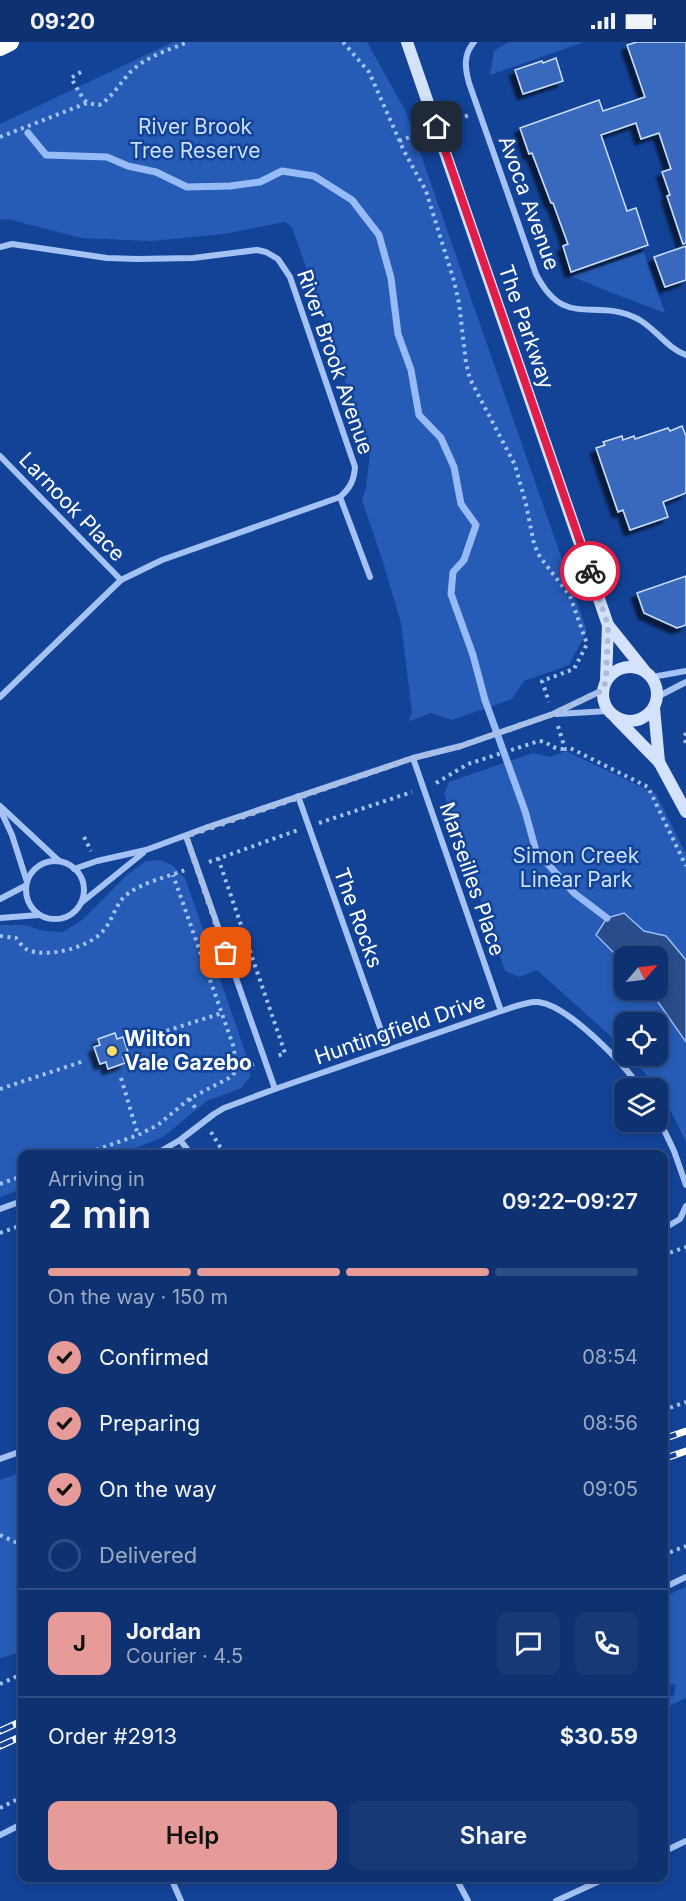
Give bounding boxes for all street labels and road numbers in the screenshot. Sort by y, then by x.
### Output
street label: Avoca Avenue [494,132,565,273]
street label: The Parkway [494,262,559,392]
street label: River Brook Avenue [292,266,379,457]
street label: Larnook Place [14,447,130,566]
street label: Marseilles Place [434,799,511,959]
street label: The Rocks [329,864,388,971]
street label: Huntingfield Drive [311,988,488,1069]

